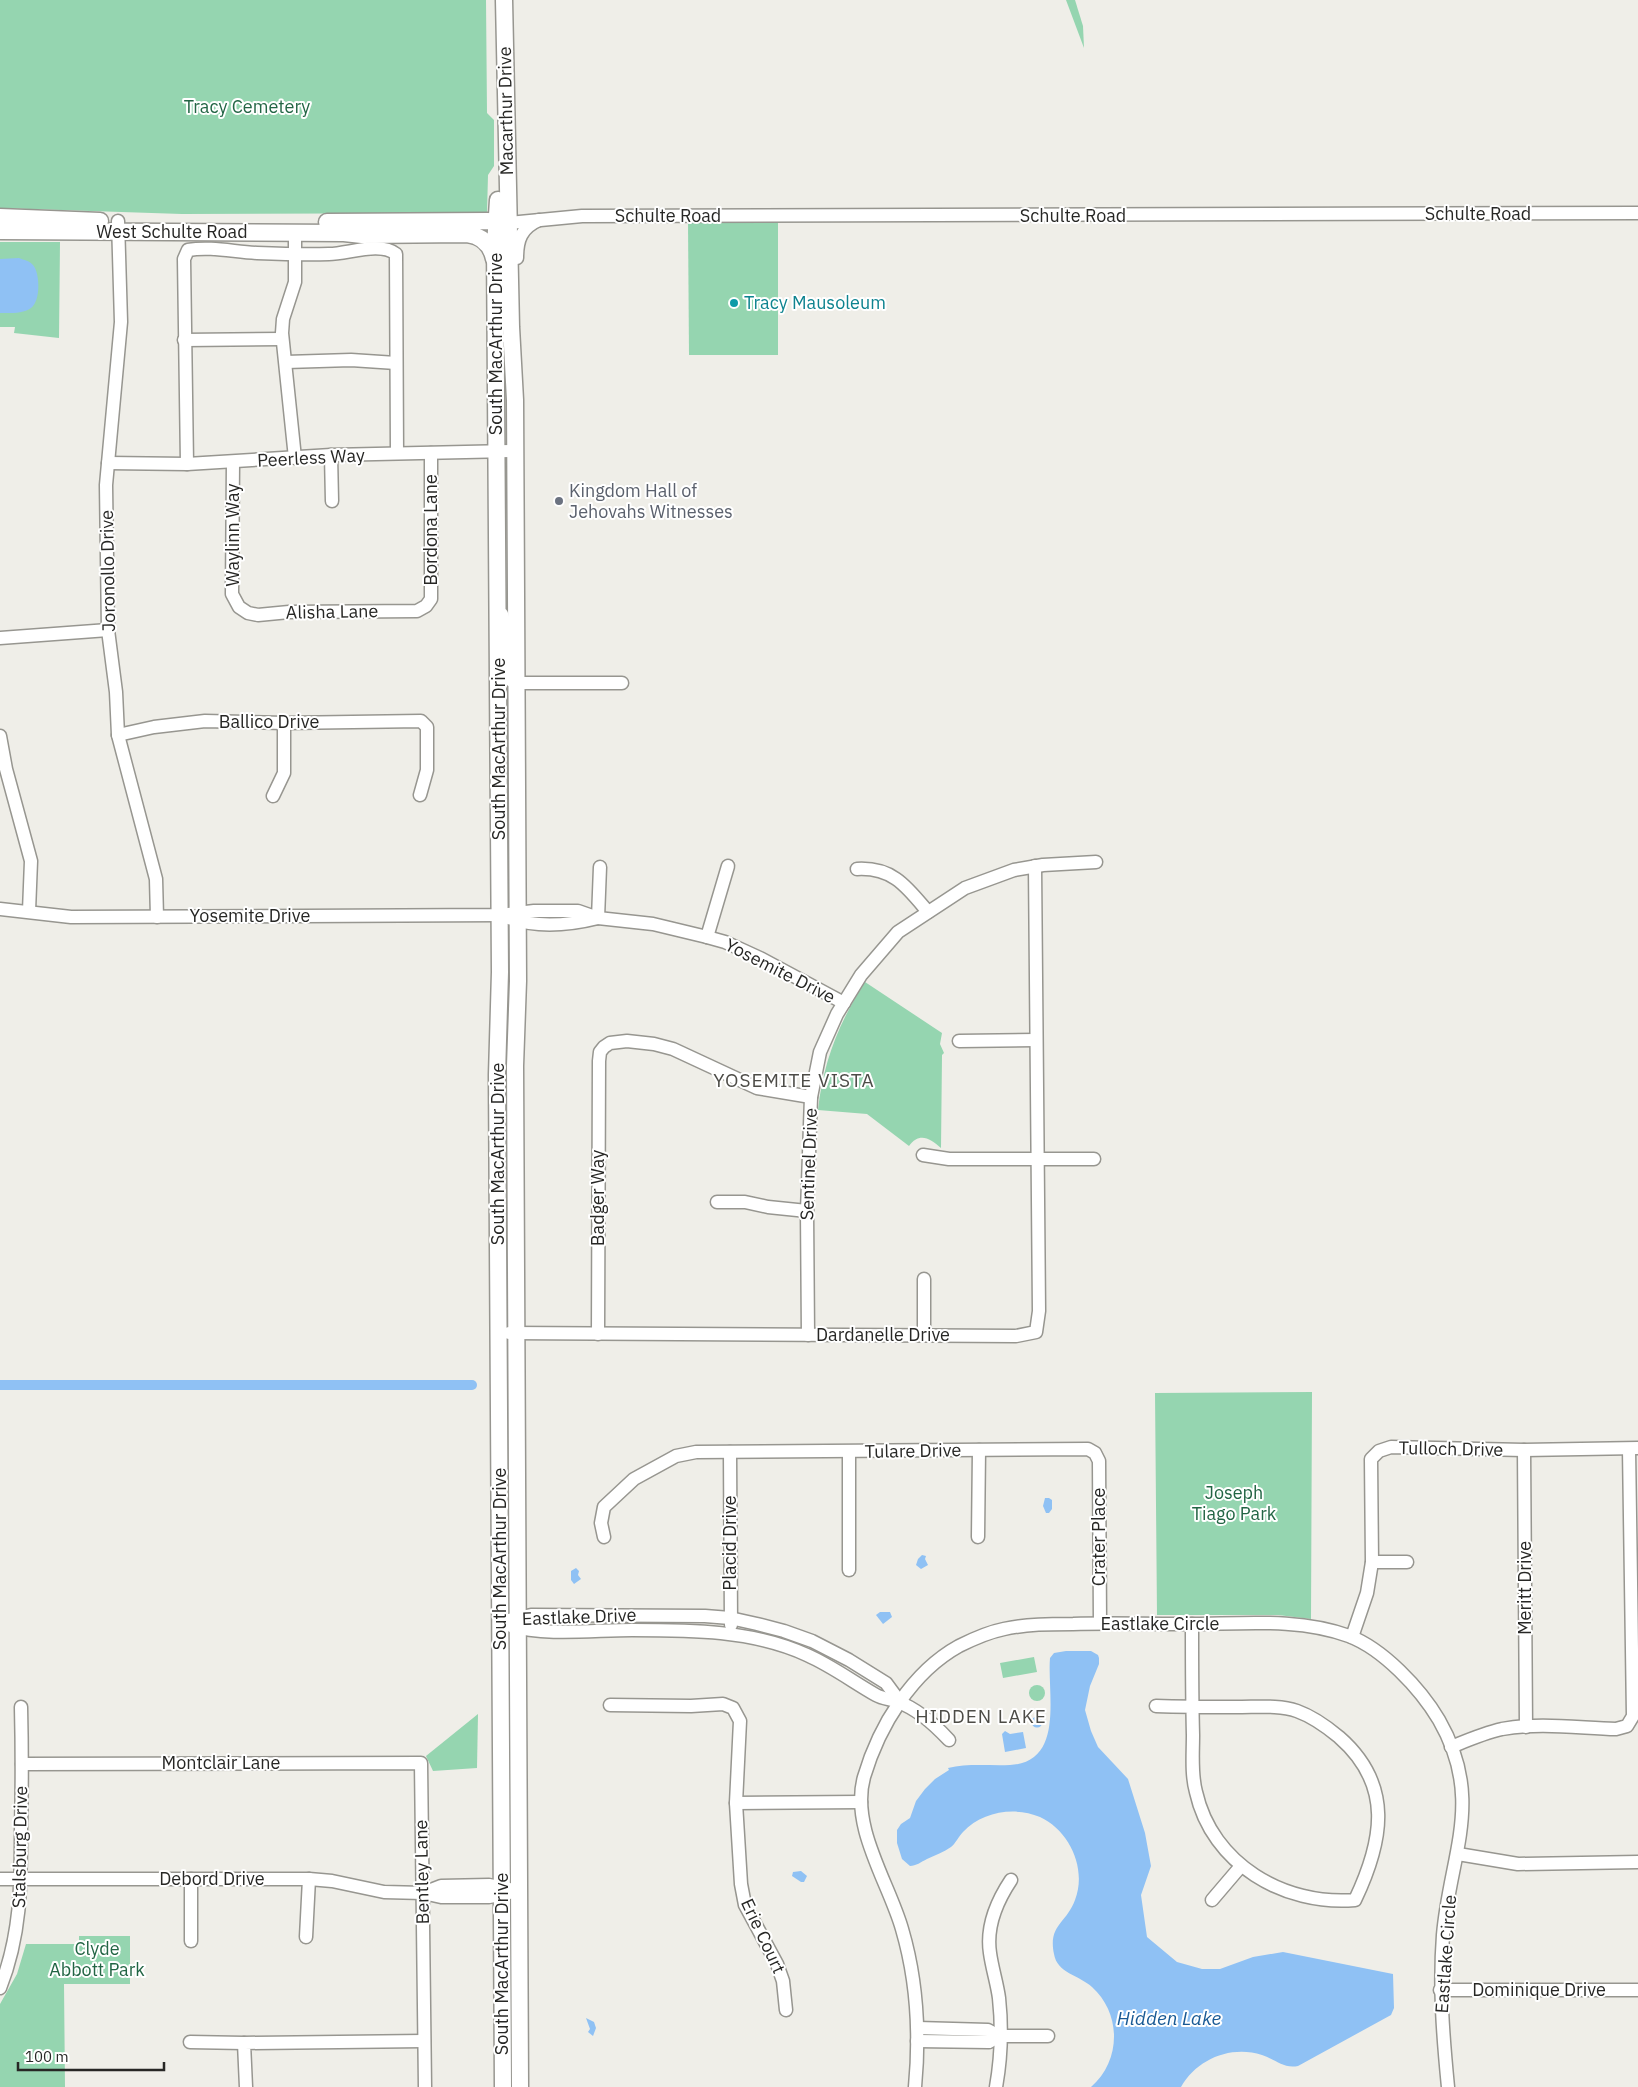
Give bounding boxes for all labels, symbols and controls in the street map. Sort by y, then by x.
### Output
street label: Macarthur Drive [493,46,518,176]
park label: Tracy Cemetery [184,95,310,118]
street label: Schulte Road [1425,202,1531,225]
street label: Schulte Road [615,204,721,227]
street label: Schulte Road [1020,204,1126,227]
street label: West Schulte Road [96,220,248,243]
street label: South MacArthur Drive [484,253,507,435]
place label: Tracy Mausoleum [744,291,886,314]
marker: Tracy Mausoleum [728,297,740,309]
street label: Peerless Way [257,443,365,472]
street label: Bordona Lane [419,474,442,586]
place label: Kingdom Hall of Jehovahs Witnesses [569,479,733,523]
street label: Waylinn Way [221,484,244,586]
marker: Kingdom Hall of Jehovahs Witnesses [553,495,565,507]
street label: Joronollo Drive [95,510,120,632]
street label: Alisha Lane [286,599,379,624]
street label: South MacArthur Drive [487,658,510,840]
street label: Ballico Drive [219,710,319,733]
street label: Yosemite Drive [190,904,311,927]
street label: Yosemite Drive [721,933,839,1008]
street label: South MacArthur Drive [486,1063,509,1245]
district label: YOSEMITE VISTA [713,1068,875,1092]
street label: Sentinel Drive [795,1107,822,1221]
street label: Badger Way [586,1150,609,1246]
street label: Dardanelle Drive [816,1323,950,1346]
street label: Tulloch Drive [1398,1436,1504,1461]
street label: Tulare Drive [865,1438,962,1463]
street label: South MacArthur Drive [488,1468,511,1650]
park label: Joseph Tiago Park [1192,1481,1277,1525]
street label: Crater Place [1087,1488,1110,1586]
street label: Placid Drive [718,1495,741,1591]
street label: Meritt Drive [1513,1541,1536,1635]
street label: Eastlake Drive [521,1603,637,1630]
street label: Eastlake Circle [1101,1612,1220,1635]
district label: HIDDEN LAKE [915,1704,1047,1728]
street label: Montclair Lane [162,1751,281,1774]
street label: Stalsburg Drive [7,1785,32,1908]
street label: Bentley Lane [409,1819,434,1925]
street label: Debord Drive [159,1867,265,1890]
street label: South MacArthur Drive [490,1873,513,2055]
street label: Eastlake Circle [1430,1894,1461,2014]
street label: Erie Court [736,1895,791,1977]
park label: Clyde Abbott Park [49,1937,145,1981]
street label: Dominique Drive [1472,1978,1606,2001]
water label: Hidden Lake [1117,2006,1221,2030]
scale bar [18,2040,164,2072]
text: 100 m [25,2047,69,2066]

